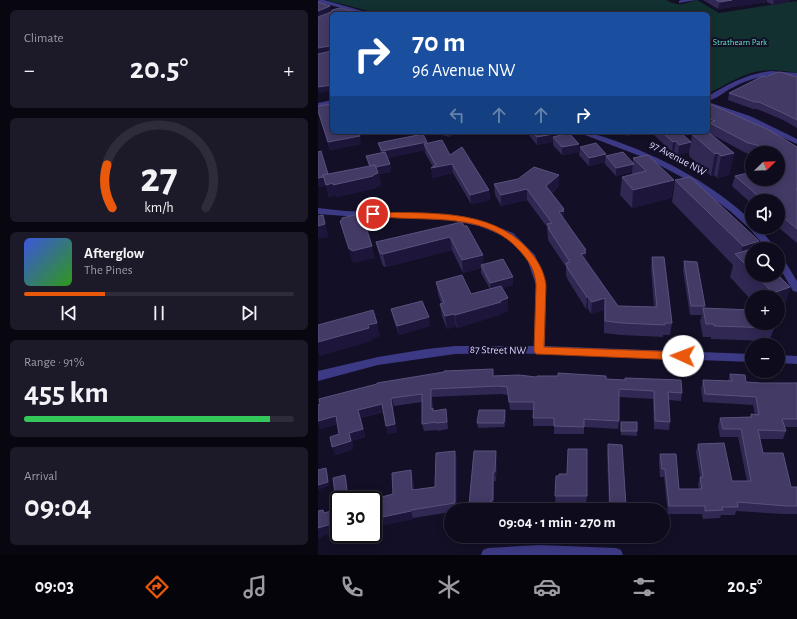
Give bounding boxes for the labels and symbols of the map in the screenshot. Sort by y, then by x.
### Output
park label: Strathearn Park [713,38,768,47]
street label: 97 Avenue NW [648,138,708,178]
north arrow [745,146,785,186]
pin [356,197,390,231]
position arrow [662,335,704,377]
street label: 87 Street NW [470,344,527,356]
speed limit sign: 30 [330,491,382,543]

